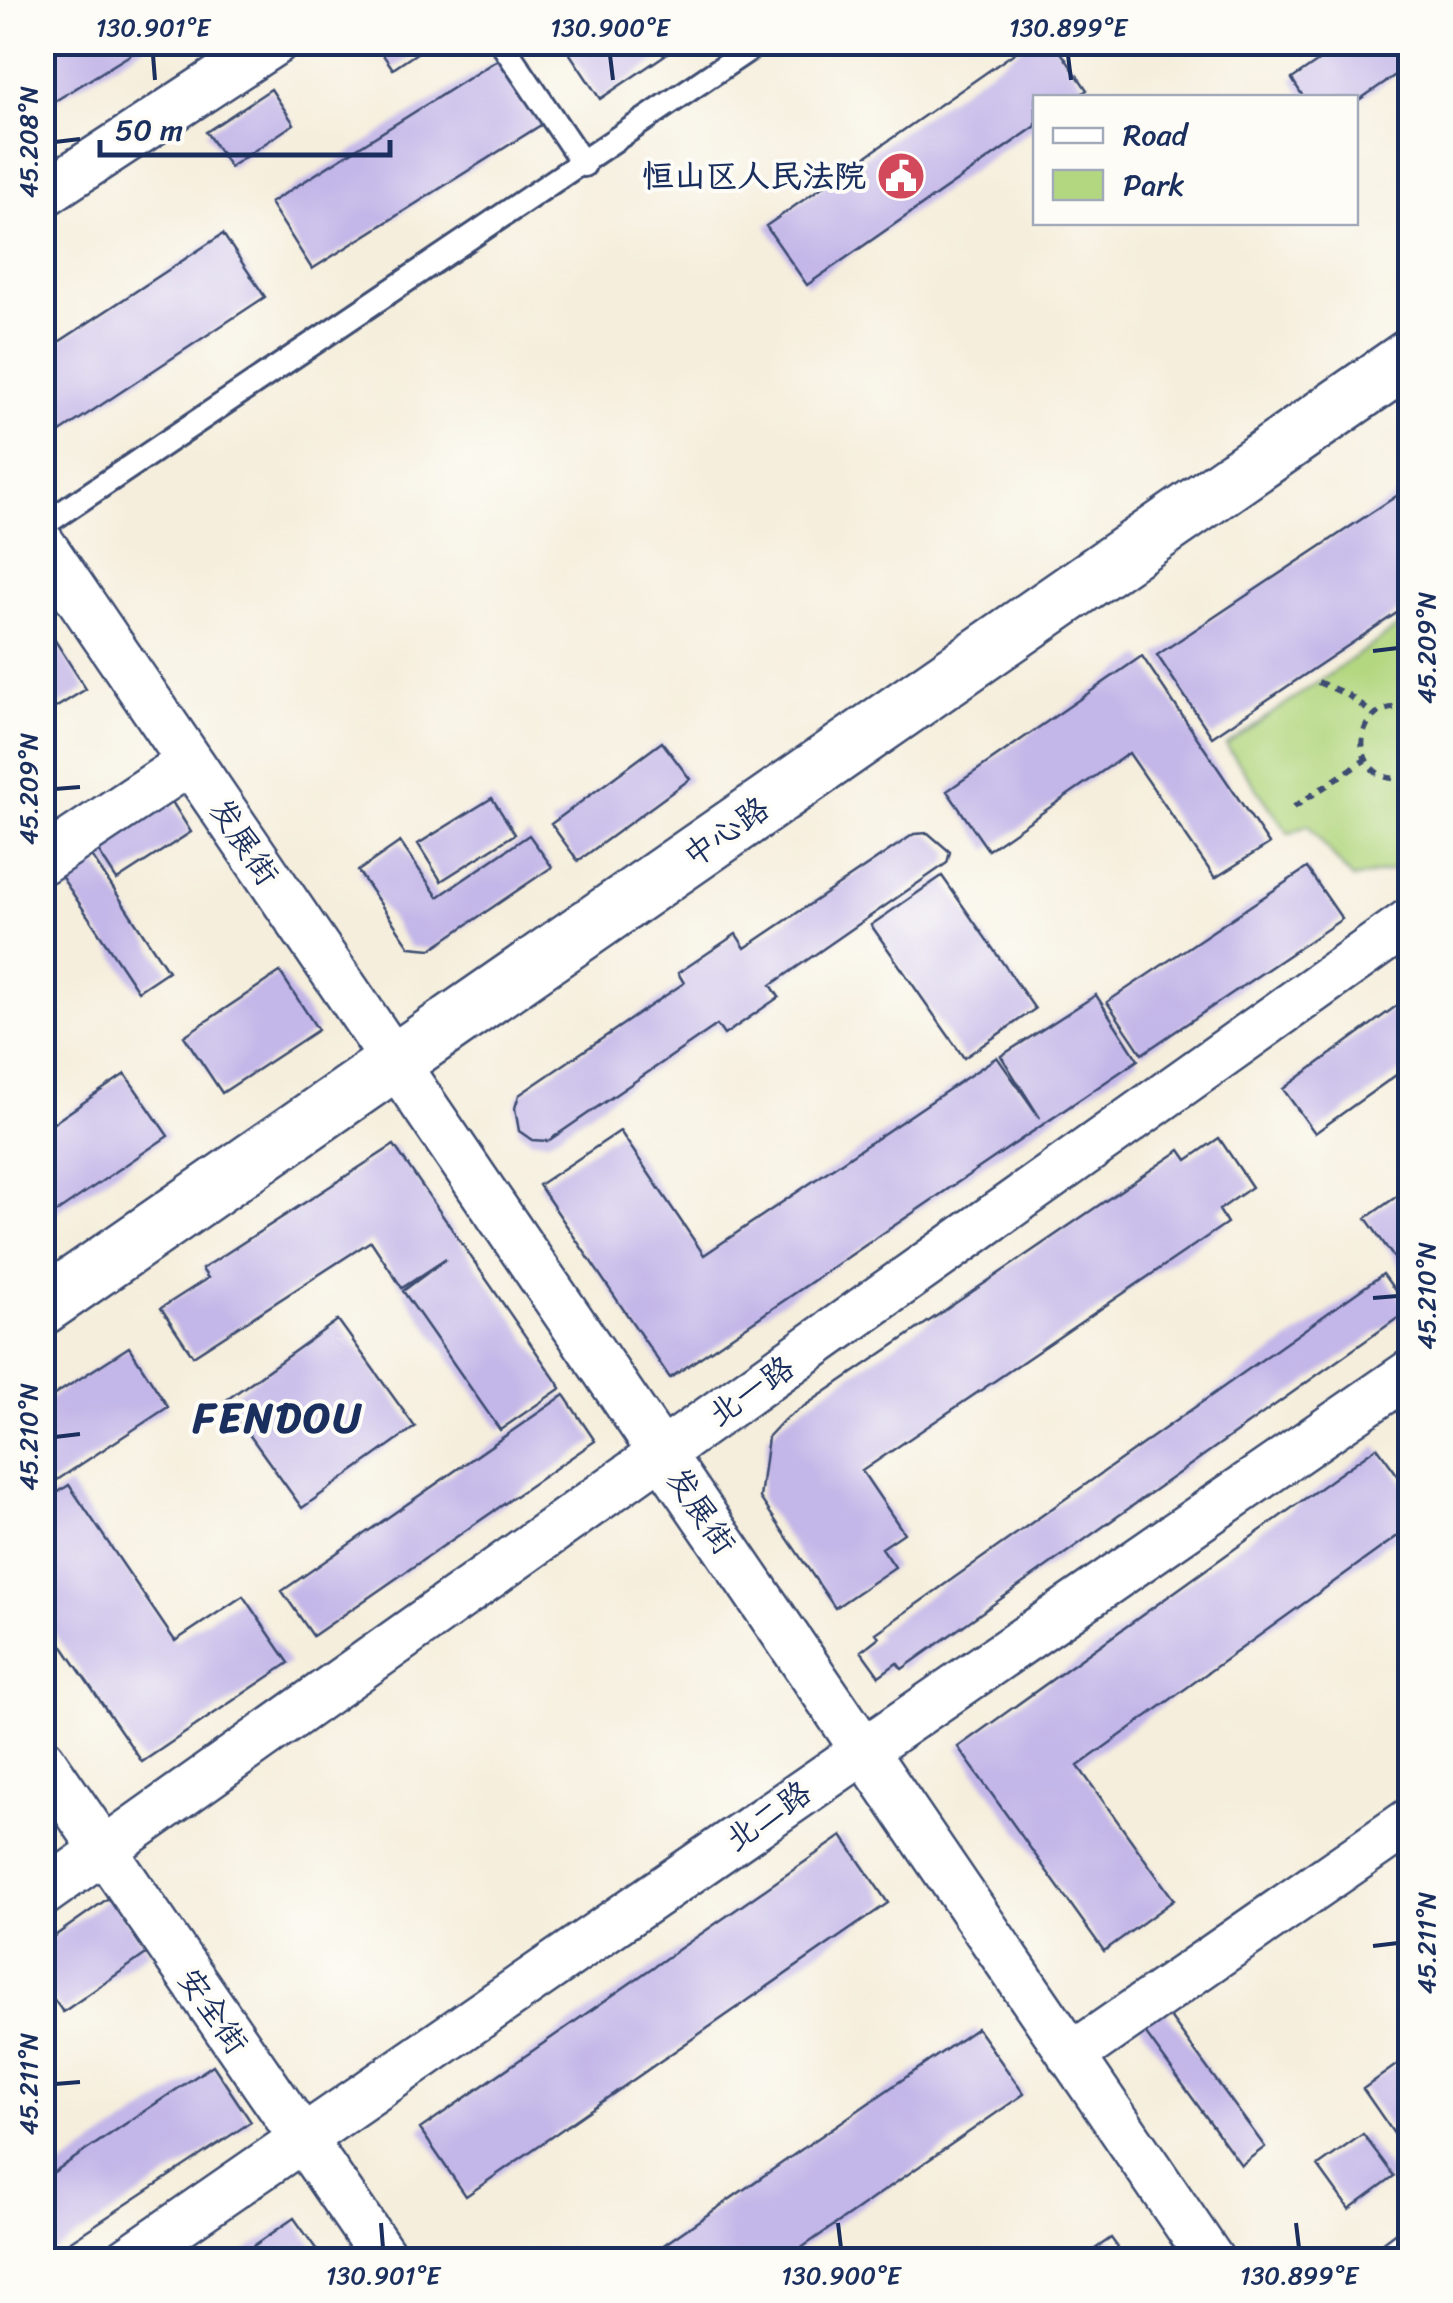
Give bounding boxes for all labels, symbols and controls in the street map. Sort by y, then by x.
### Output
text: 130.901°E [96,5,212,50]
text: 130.900°E [550,5,672,50]
text: 130.899°E [1009,5,1129,50]
text: 45.208°N [6,85,51,198]
scale bar [100,95,390,157]
legend [1033,95,1358,225]
text: 50 m [115,103,183,157]
text: Road [1123,108,1190,162]
place label: 恒山区人民法院 [642,148,866,205]
public building icon: 恒山区人民法院 [875,150,927,202]
text: Park [1123,158,1185,212]
text: 45.209°N [1404,591,1449,704]
text: 45.209°N [6,732,51,845]
street label: 中心路 [670,781,782,883]
street label: 发展街 [194,786,294,898]
text: 45.210°N [1404,1242,1449,1350]
street label: 北一路 [695,1340,807,1442]
district label: FENDOU [192,1381,363,1455]
text: 45.210°N [6,1383,51,1491]
street label: 发展街 [651,1455,751,1567]
street label: 北二路 [712,1765,824,1867]
text: 45.211°N [1404,1891,1449,1994]
street label: 安全街 [162,1955,264,2067]
text: 45.211°N [6,2032,51,2135]
text: 130.901°E [326,2253,442,2298]
text: 130.900°E [781,2253,903,2298]
text: 130.899°E [1240,2253,1360,2298]

